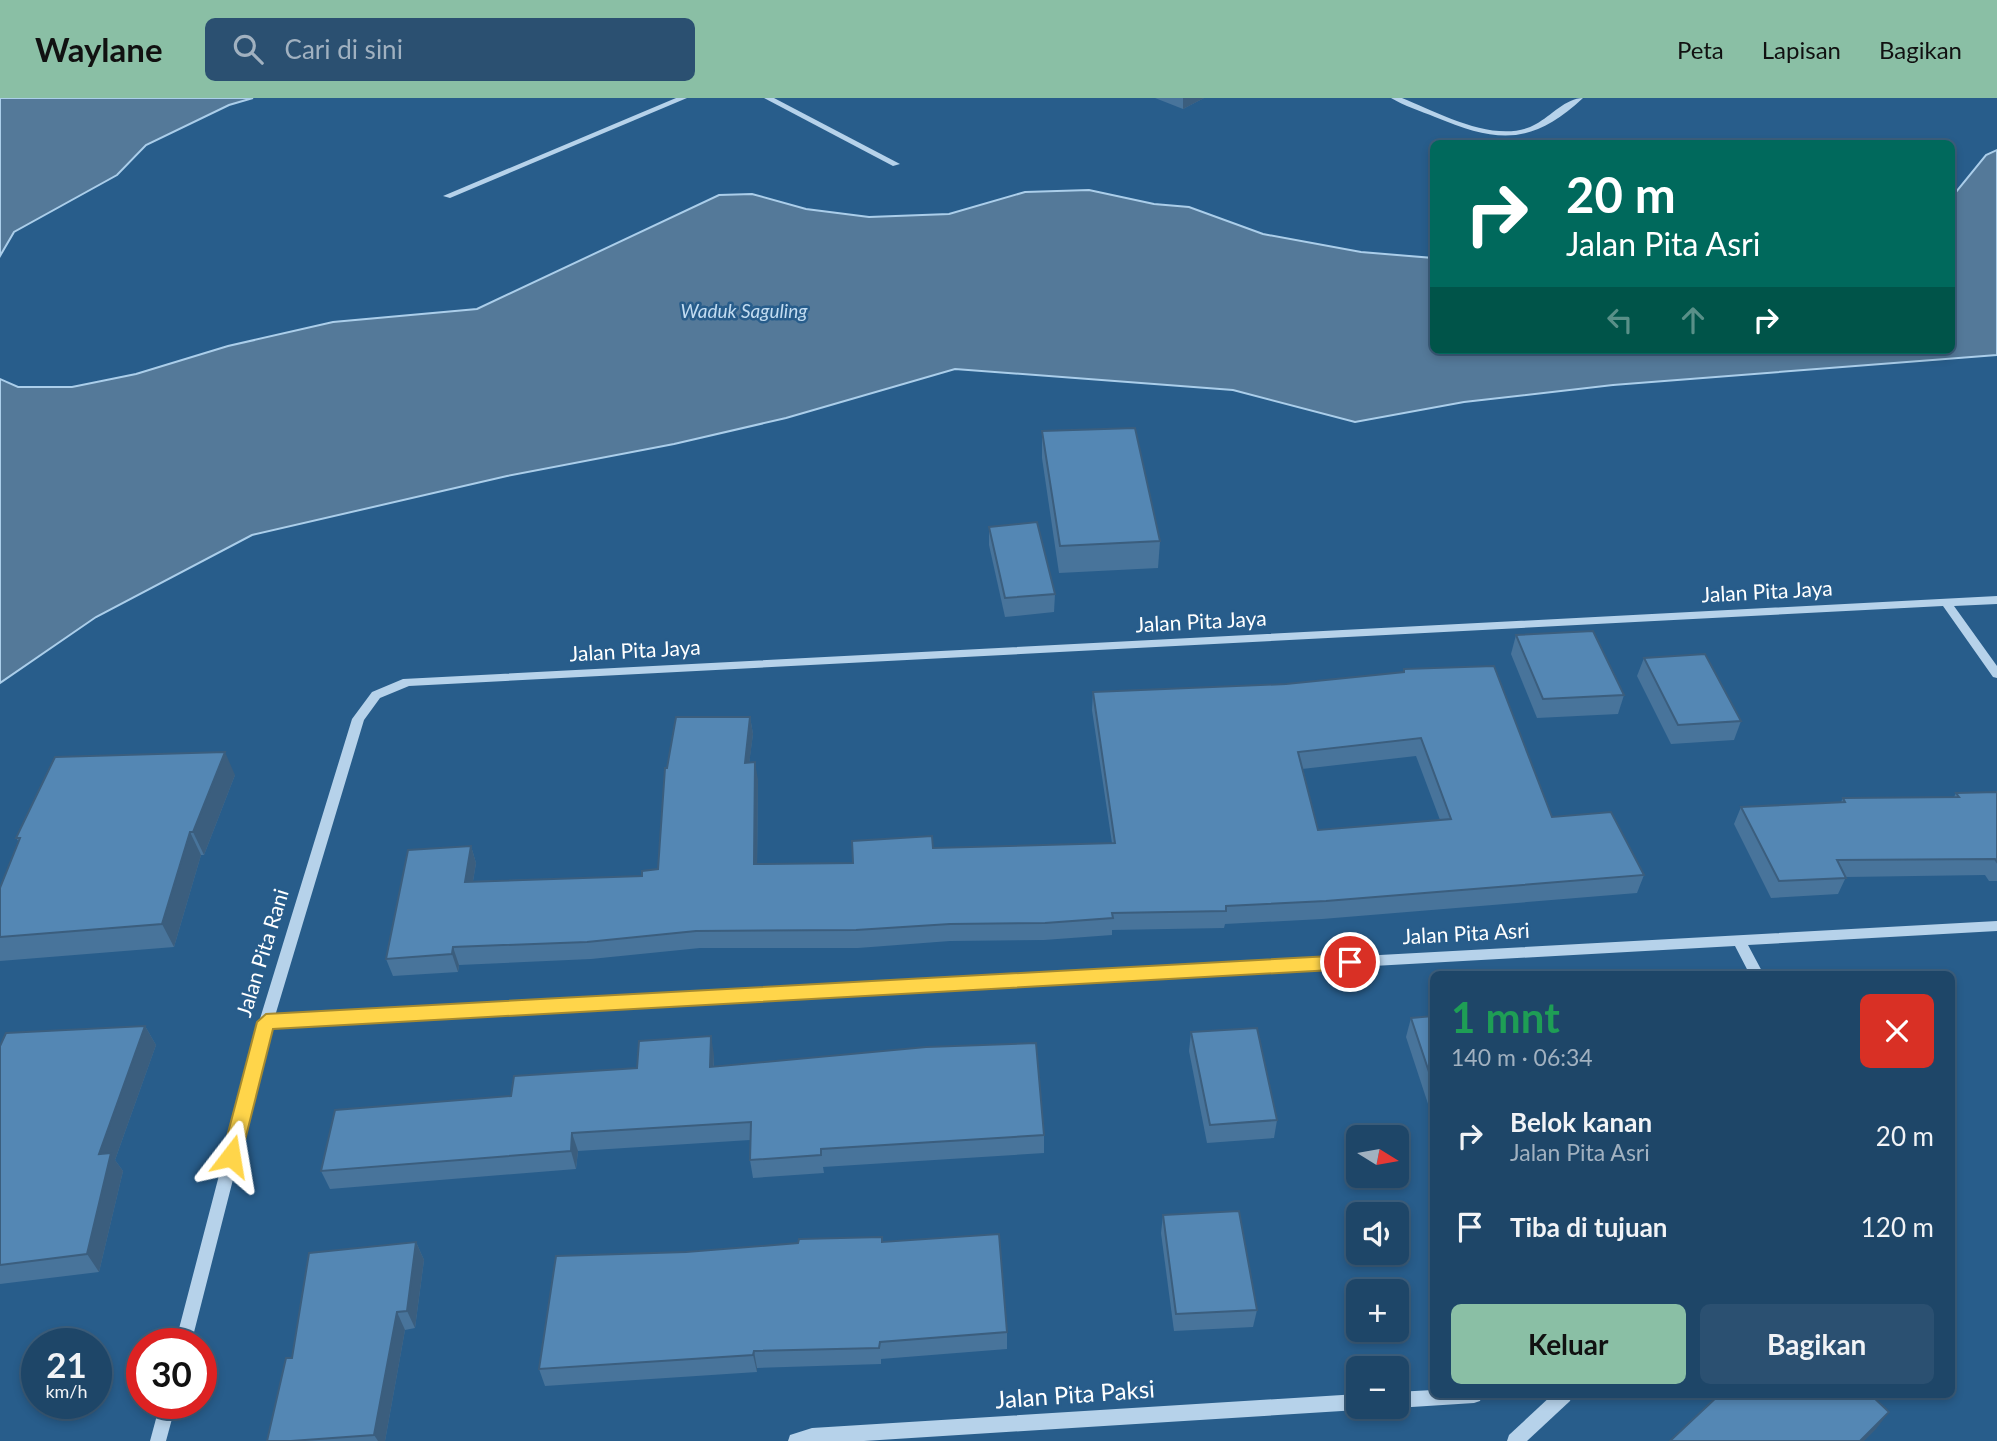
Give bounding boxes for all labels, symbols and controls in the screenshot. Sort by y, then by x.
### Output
search box [205,18,695,81]
text: Waylane [35,29,163,69]
icon: search [229,30,267,68]
text: Cari di sini [285,33,403,65]
text: Peta [1677,35,1724,64]
text: Lapisan [1762,35,1841,64]
text: Bagikan [1879,35,1962,64]
text: 20 m [1566,165,1676,223]
icon: right [1451,168,1542,259]
text: Jalan Pita Asri [1566,224,1760,263]
water label: Waduk Saguling [681,299,808,322]
icon: left [1601,301,1639,339]
icon: ahead [1674,301,1712,339]
icon: right [1747,301,1785,339]
street label: Jalan Pita Jaya [1701,575,1833,606]
street label: Jalan Pita Jaya [1135,605,1267,636]
street label: Jalan Pita Jaya [569,634,701,665]
street label: Jalan Pita Rani [230,886,293,1020]
street label: Jalan Pita Asri [1402,917,1530,948]
pin [1320,932,1380,992]
icon: arrive [1331,943,1369,981]
text: 1 mnt [1451,992,1560,1042]
button: close [1860,994,1934,1068]
text: 140 m · 06:34 [1451,1043,1593,1071]
text: Belok kanan [1510,1106,1652,1138]
icon: right [1451,1117,1489,1155]
position arrow [194,1119,268,1193]
text: 20 m [1876,1120,1934,1152]
north arrow [1346,1125,1409,1188]
map controls [1346,1125,1409,1419]
text: Jalan Pita Asri [1510,1138,1650,1166]
button: sound [1346,1202,1409,1265]
icon: arrive [1451,1208,1489,1246]
text: Tiba di tujuan [1510,1211,1668,1243]
text: 120 m [1861,1211,1934,1243]
button: + [1346,1279,1409,1342]
button: Keluar [1451,1304,1686,1384]
button: Bagikan [1700,1304,1934,1384]
speed limit sign: 30 [126,1328,217,1419]
text: 21 [46,1343,87,1385]
button: − [1346,1356,1409,1419]
street label: Jalan Pita Paksi [994,1373,1156,1414]
text: km/h [45,1380,88,1402]

